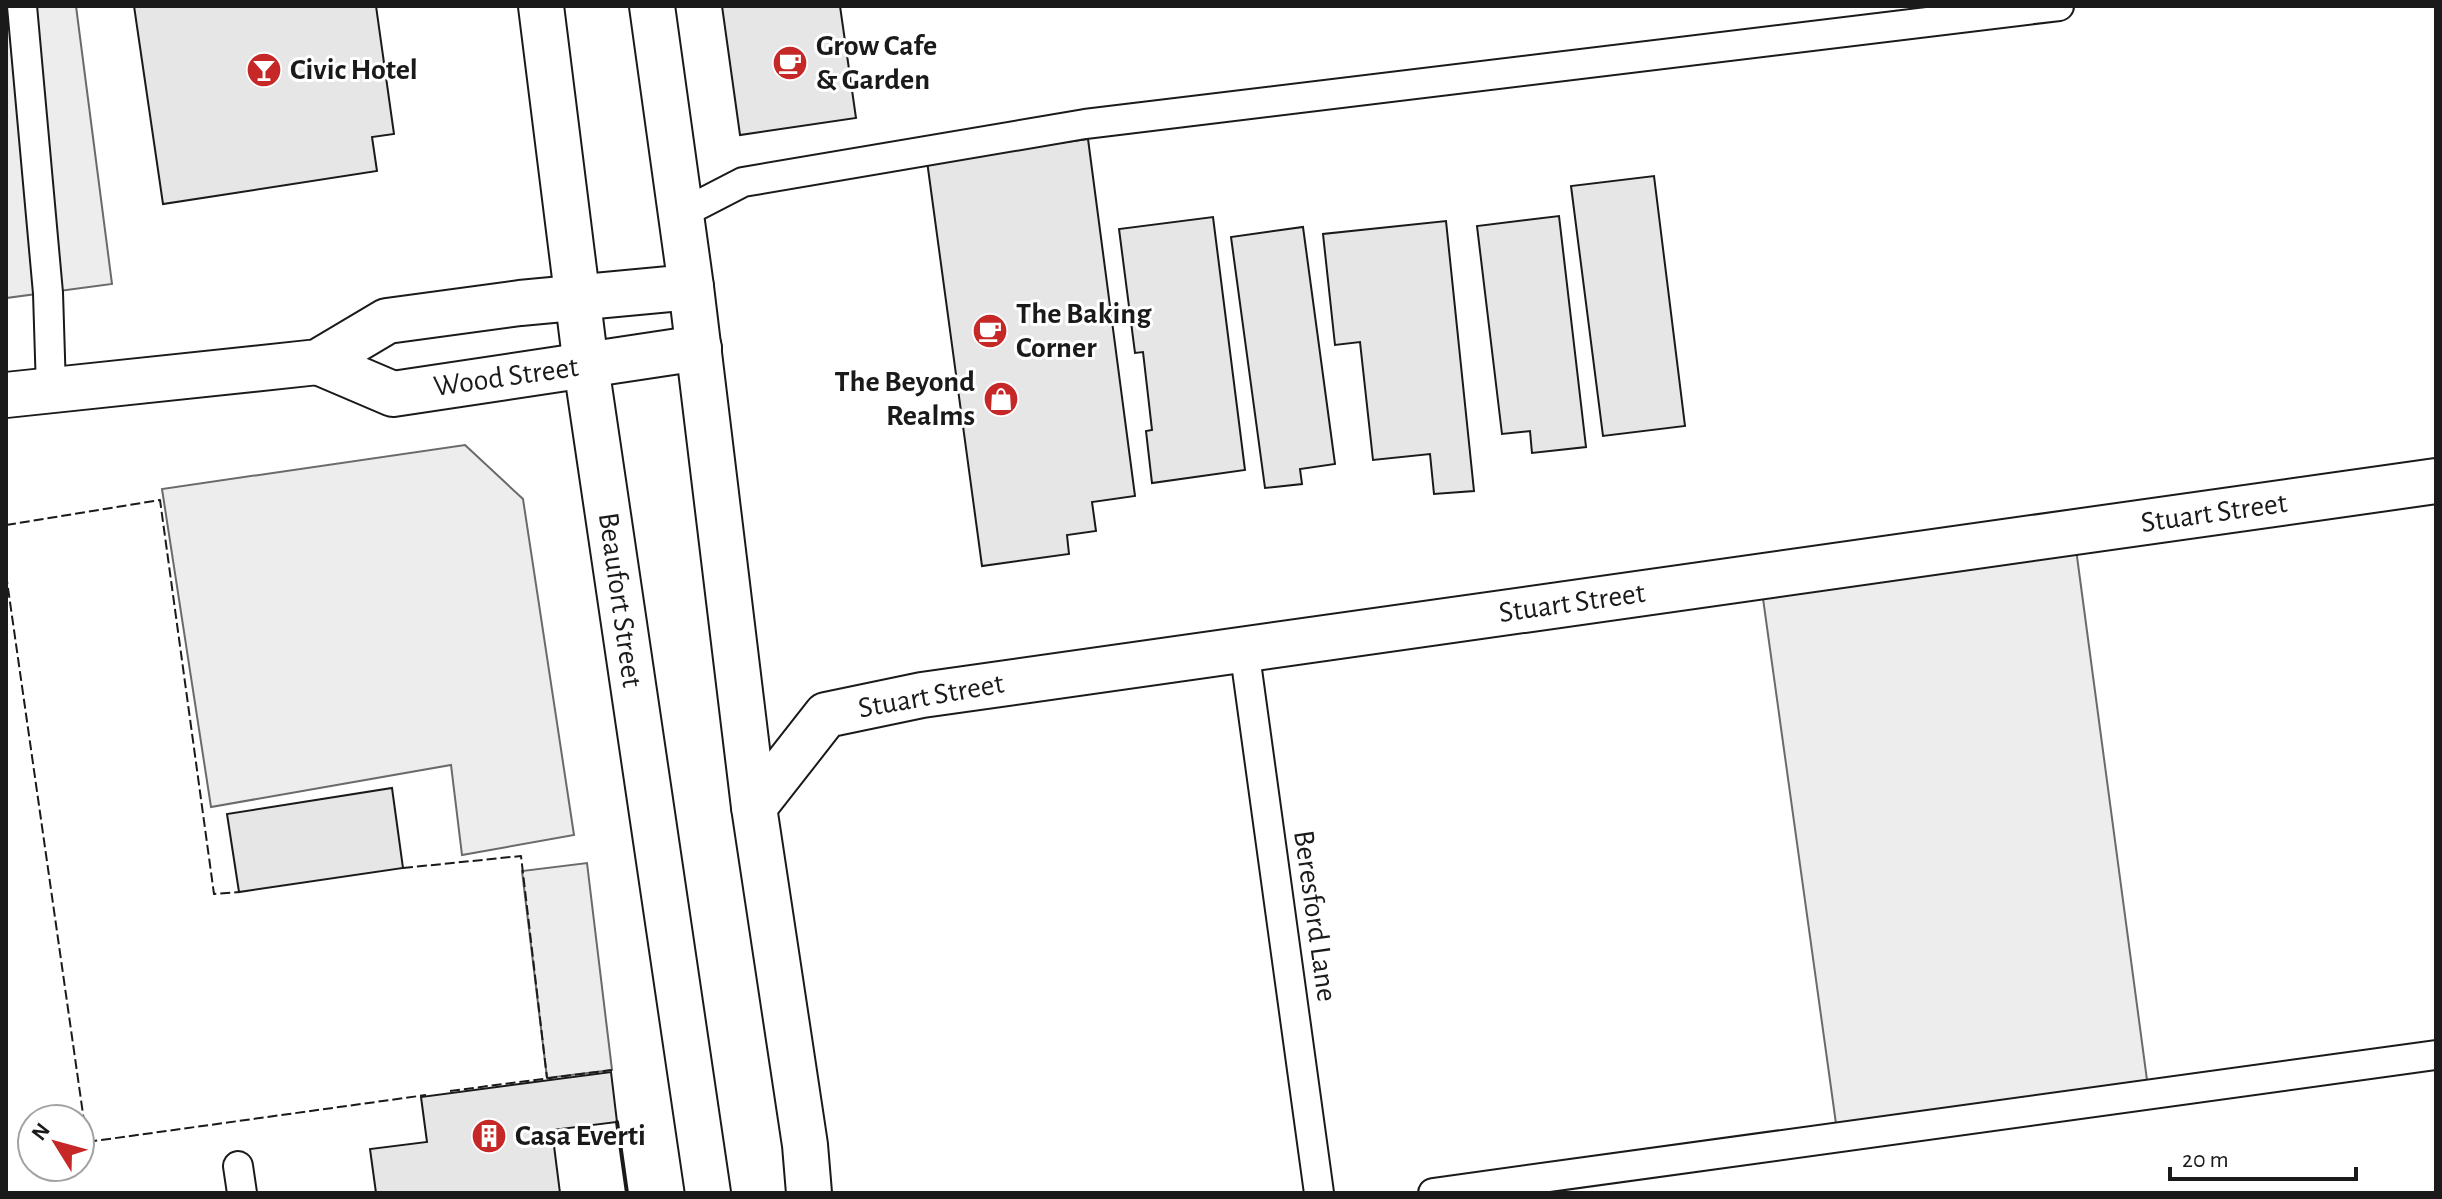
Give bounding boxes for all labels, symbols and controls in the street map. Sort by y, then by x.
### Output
place label: Grow Cafe & Garden [816,31,937,95]
cafe icon: Grow Cafe & Garden [771,44,809,82]
bar icon: Civic Hotel [245,51,283,89]
place label: Civic Hotel [290,55,418,85]
place label: The Baking Corner [1016,299,1152,363]
cafe icon: The Baking Corner [971,312,1009,350]
street label: Wood Street [432,352,581,402]
place label: The Beyond Realms [834,367,975,431]
shop icon: The Beyond Realms [982,380,1020,418]
street label: Stuart Street [2139,488,2290,538]
street label: Beaufort Street [593,511,647,690]
street label: Stuart Street [1497,578,1648,628]
street label: Stuart Street [856,668,1007,724]
street label: Beresford Lane [1288,828,1342,1004]
north arrow [16,1103,96,1183]
building icon: Casa Everti [470,1117,508,1155]
text: N [27,1119,54,1144]
place label: Casa Everti [515,1121,646,1151]
scale bar [2170,1131,2356,1181]
text: 20 m [2182,1148,2229,1172]

